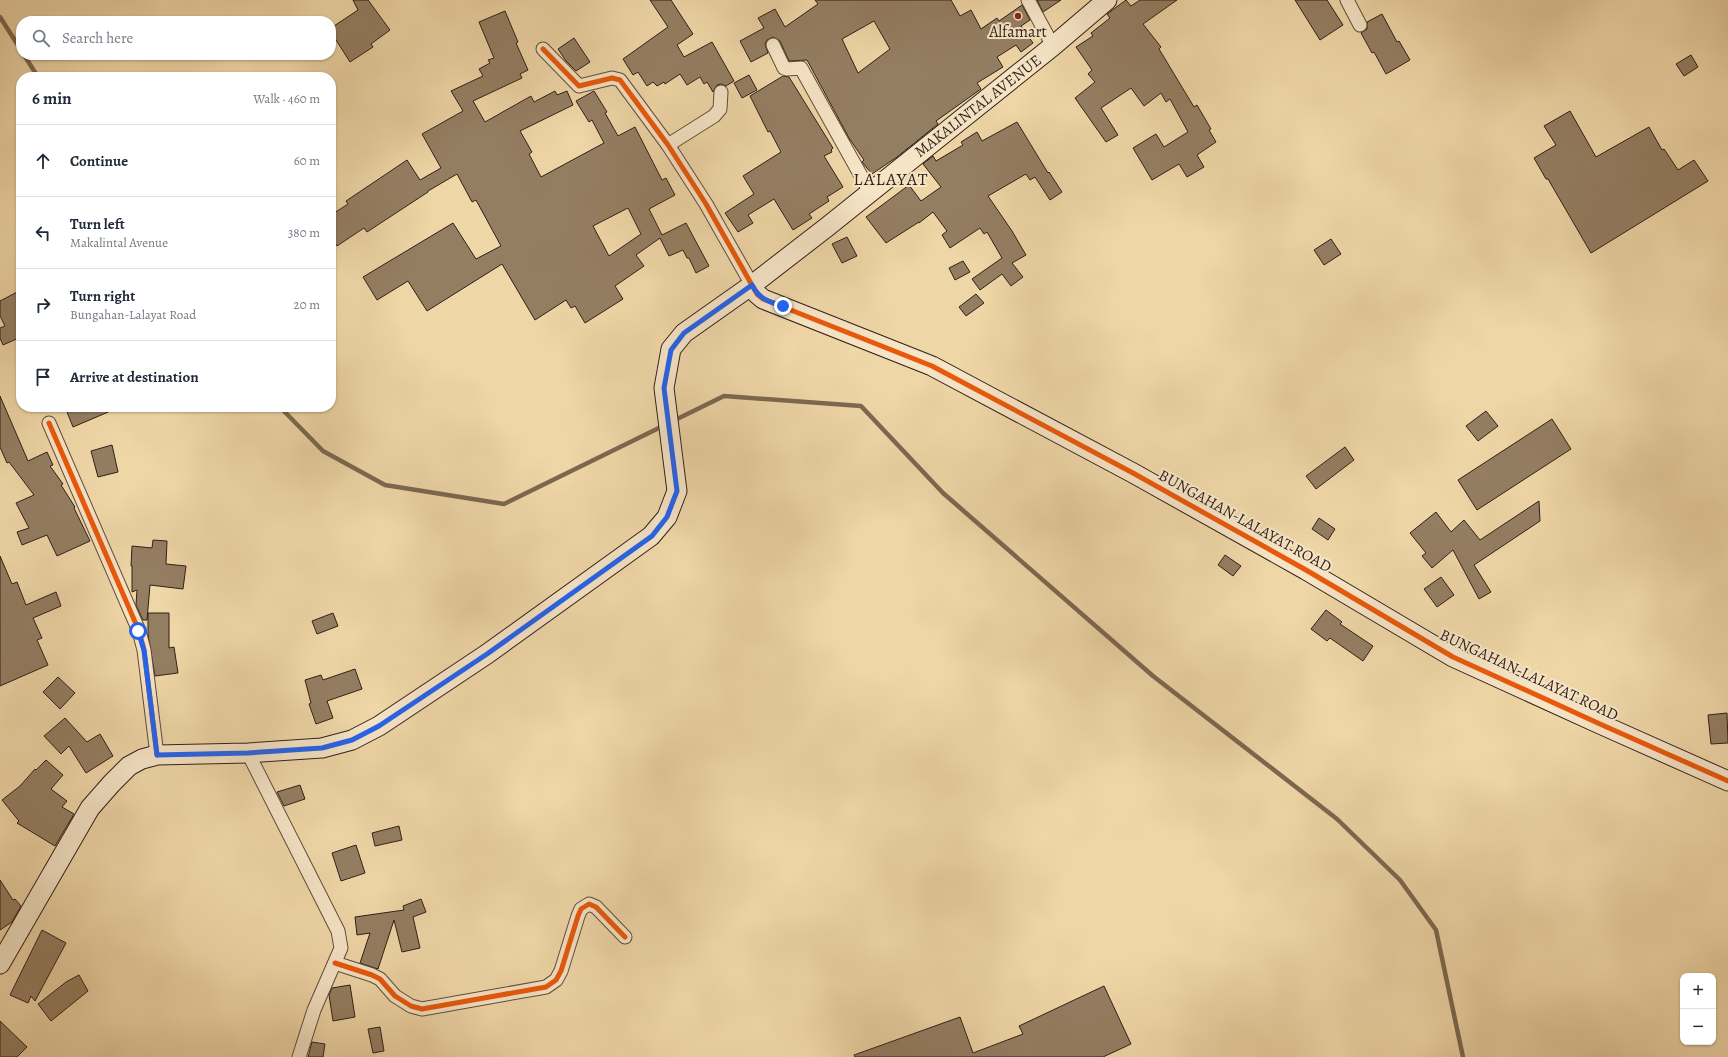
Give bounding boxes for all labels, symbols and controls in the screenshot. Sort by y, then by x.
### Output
marker: Alfamart [1013,11,1023,21]
search box [16,16,336,60]
place label: Alfamart [988,21,1047,43]
icon: search [30,27,52,49]
text: Search here [62,28,133,48]
street label: MAKALINTAL AVENUE [910,49,1046,163]
text: 6 min [32,87,72,110]
text: Walk · 460 m [253,90,320,107]
icon: ahead [32,150,54,172]
text: Continue [70,151,128,171]
text: 60 m [294,152,320,169]
district label: LALAYAT [853,167,929,191]
text: Turn left [70,214,125,234]
icon: left [32,222,54,244]
text: 380 m [288,224,320,241]
text: Makalintal Avenue [70,234,168,251]
text: Turn right [70,286,135,306]
icon: right [32,294,54,316]
text: 20 m [294,296,320,313]
route end [774,297,792,315]
text: Bungahan-Lalayat Road [70,306,196,323]
icon: arrive [32,366,54,388]
text: Arrive at destination [70,367,199,387]
street label: BUNGAHAN-LALAYAT ROAD [1154,464,1336,578]
route start [129,622,147,640]
street label: BUNGAHAN-LALAYAT ROAD [1436,624,1622,726]
map controls [1680,973,1716,1045]
button: + [1680,973,1716,1009]
button: − [1680,1009,1716,1045]

